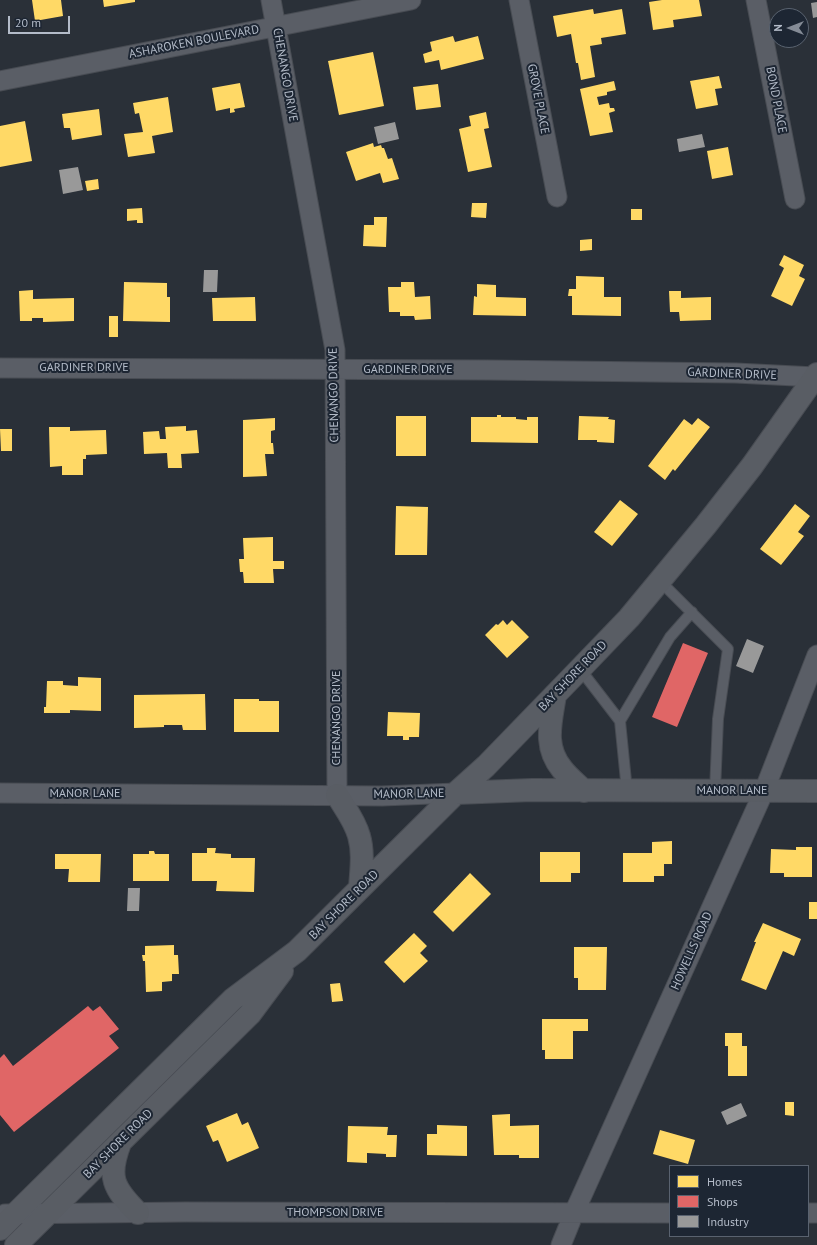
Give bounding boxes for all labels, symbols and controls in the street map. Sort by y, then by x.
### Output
scale bar [10,8,72,34]
north arrow [769,8,809,48]
text: 20 m [15,15,41,30]
street label: ASHAROKEN BOULEVARD [128,22,260,62]
text: N [771,24,785,32]
street label: CHENANGO DRIVE [270,27,300,123]
street label: GROVE PLACE [524,63,552,135]
street label: BOND PLACE [763,66,789,134]
street label: CHENANGO DRIVE [326,347,342,443]
street label: GARDINER DRIVE [39,361,129,375]
street label: GARDINER DRIVE [363,363,453,377]
street label: GARDINER DRIVE [687,365,777,383]
street label: BAY SHORE ROAD [536,638,610,714]
street label: CHENANGO DRIVE [330,670,344,766]
street label: MANOR LANE [697,784,767,798]
street label: MANOR LANE [373,786,445,802]
street label: MANOR LANE [50,787,120,801]
street label: BAY SHORE ROAD [306,867,382,943]
street label: HOWELLS ROAD [668,910,716,992]
street label: BAY SHORE ROAD [80,1106,156,1182]
legend [669,1165,809,1237]
text: Homes [707,1174,742,1189]
text: Shops [707,1194,738,1209]
street label: THOMPSON DRIVE [287,1206,383,1220]
text: Industry [707,1214,749,1229]

